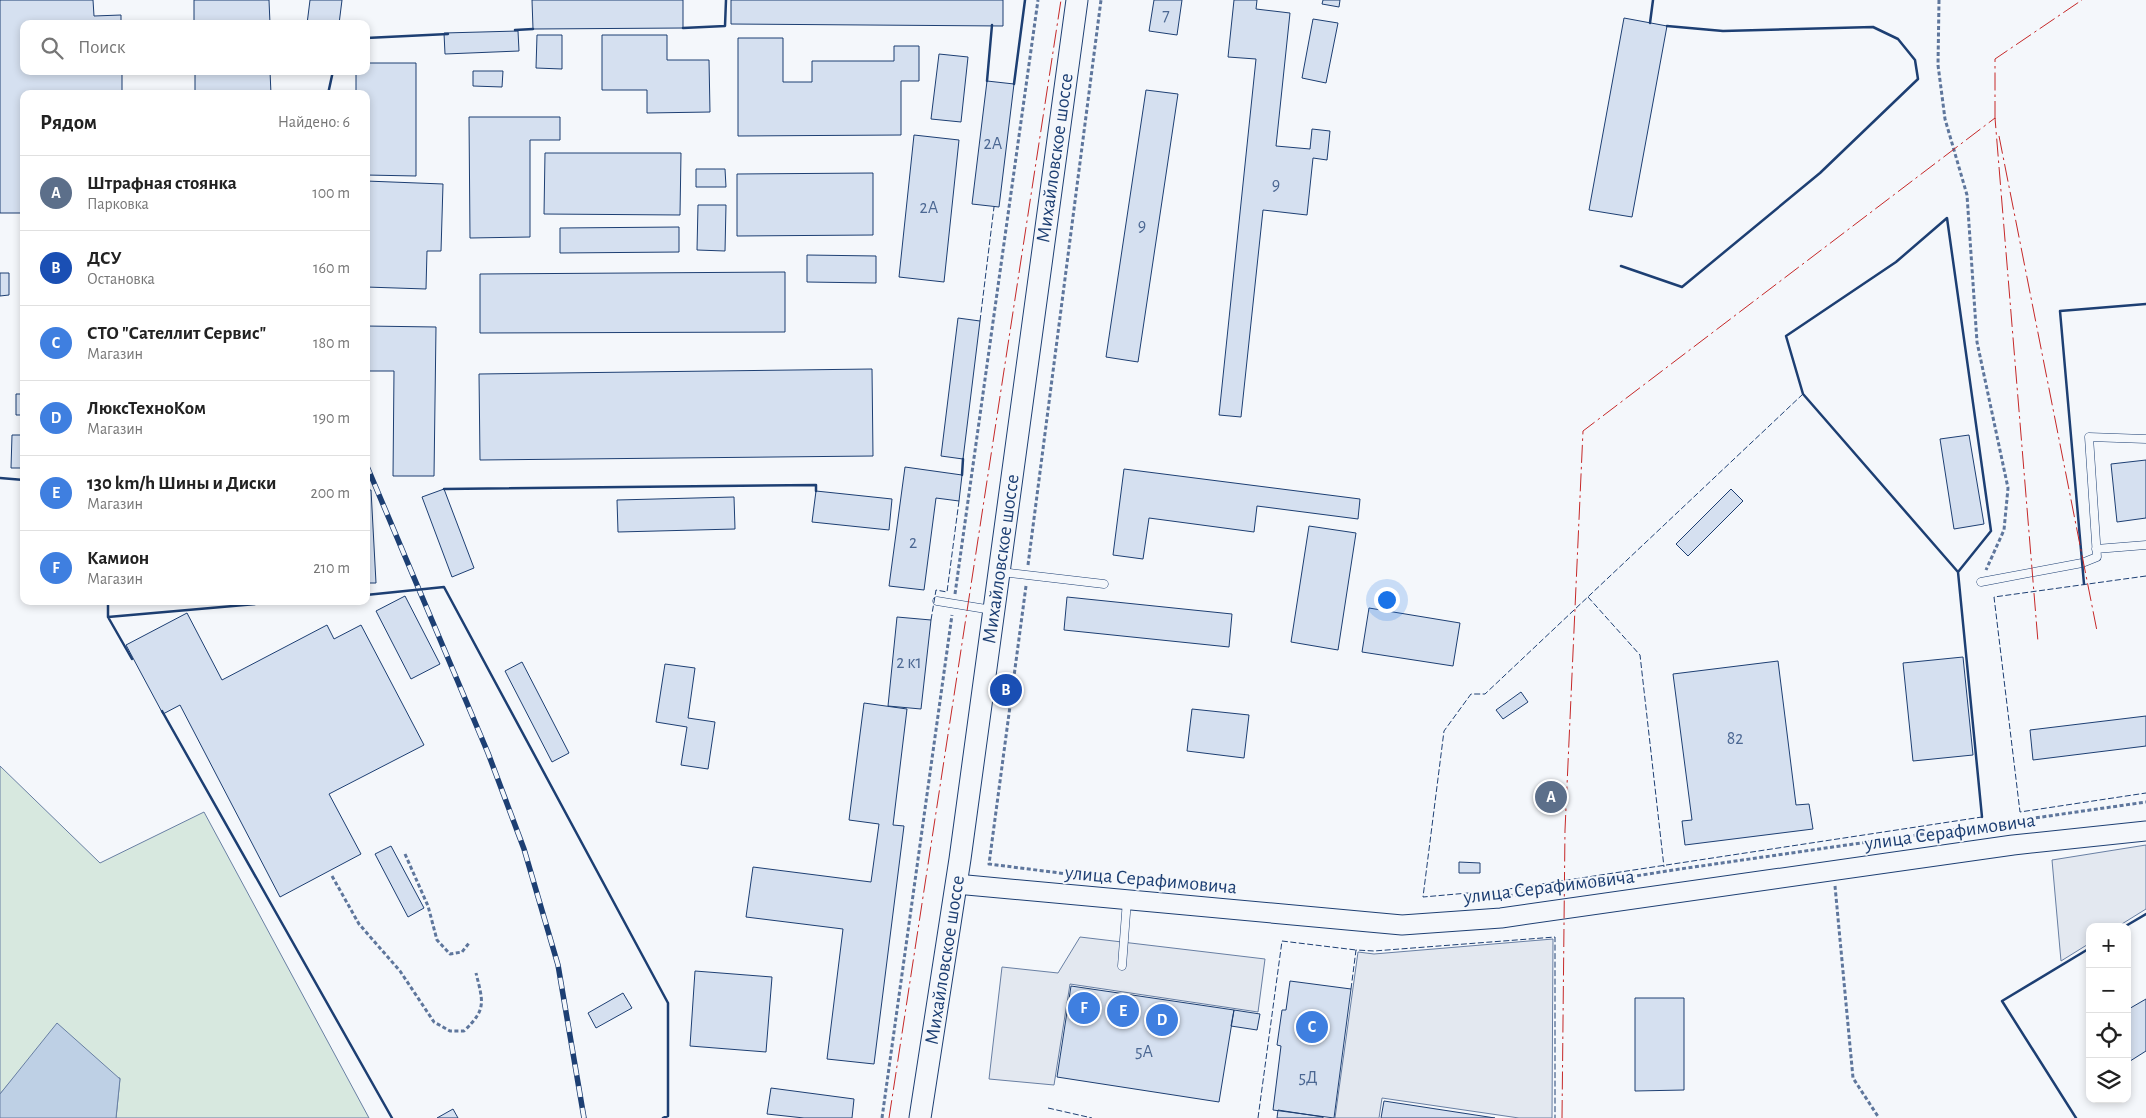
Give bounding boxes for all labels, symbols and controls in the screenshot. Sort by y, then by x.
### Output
house number: 7 [1162,7,1170,25]
search box [20,20,370,75]
icon: search [38,34,66,62]
text: Поиск [78,38,125,57]
street label: Михайловское шоссе [1033,72,1077,244]
text: Рядом [40,112,97,133]
text: Найдено: 6 [278,114,350,130]
house number: 2А [984,135,1003,153]
text: Штрафная стоянка [87,174,237,193]
house number: 9 [1272,176,1280,194]
text: A [51,185,61,201]
text: 100 m [312,185,350,201]
text: Парковка [87,196,149,212]
house number: 2А [920,199,939,217]
house number: 9 [1138,217,1146,235]
text: ДСУ [87,249,122,268]
text: B [51,260,61,276]
text: 160 m [313,260,350,276]
text: Остановка [87,271,155,287]
text: СТО "Сателлит Сервис" [87,324,266,343]
text: C [52,335,60,351]
text: 180 m [313,335,350,351]
text: Магазин [87,346,143,362]
text: ЛюксТехноКом [87,399,206,418]
text: D [51,410,61,426]
text: 190 m [313,410,350,426]
text: Магазин [87,421,143,437]
street label: Михайловское шоссе [979,473,1023,645]
text: 130 km/h Шины и Диски [87,474,277,493]
text: E [52,485,60,501]
text: 200 m [310,485,350,501]
text: Магазин [87,496,143,512]
house number: 2 [909,534,917,552]
text: Камион [87,549,149,568]
text: F [52,560,60,576]
text: 210 m [313,560,350,576]
text: Магазин [87,571,143,587]
your location [1374,587,1400,613]
house number: 2 к1 [896,654,922,672]
pin: B [990,671,1022,709]
house number: 82 [1727,730,1743,748]
pin: A [1535,778,1567,816]
street label: улица Серафимовича [1862,810,2037,854]
street label: улица Серафимовича [1063,862,1238,897]
street label: улица Серафимовича [1461,867,1636,908]
street label: Михайловское шоссе [922,874,968,1046]
map controls [2086,923,2131,1103]
button: + [2086,923,2131,968]
button: − [2086,968,2131,1013]
pin: F [1068,989,1100,1027]
pin: E [1107,992,1139,1030]
pin: D [1146,1001,1178,1039]
pin: C [1296,1008,1328,1046]
button: locate [2086,1013,2131,1058]
house number: 5А [1135,1043,1153,1061]
button: layers [2086,1058,2131,1103]
house number: 5Д [1298,1069,1318,1087]

